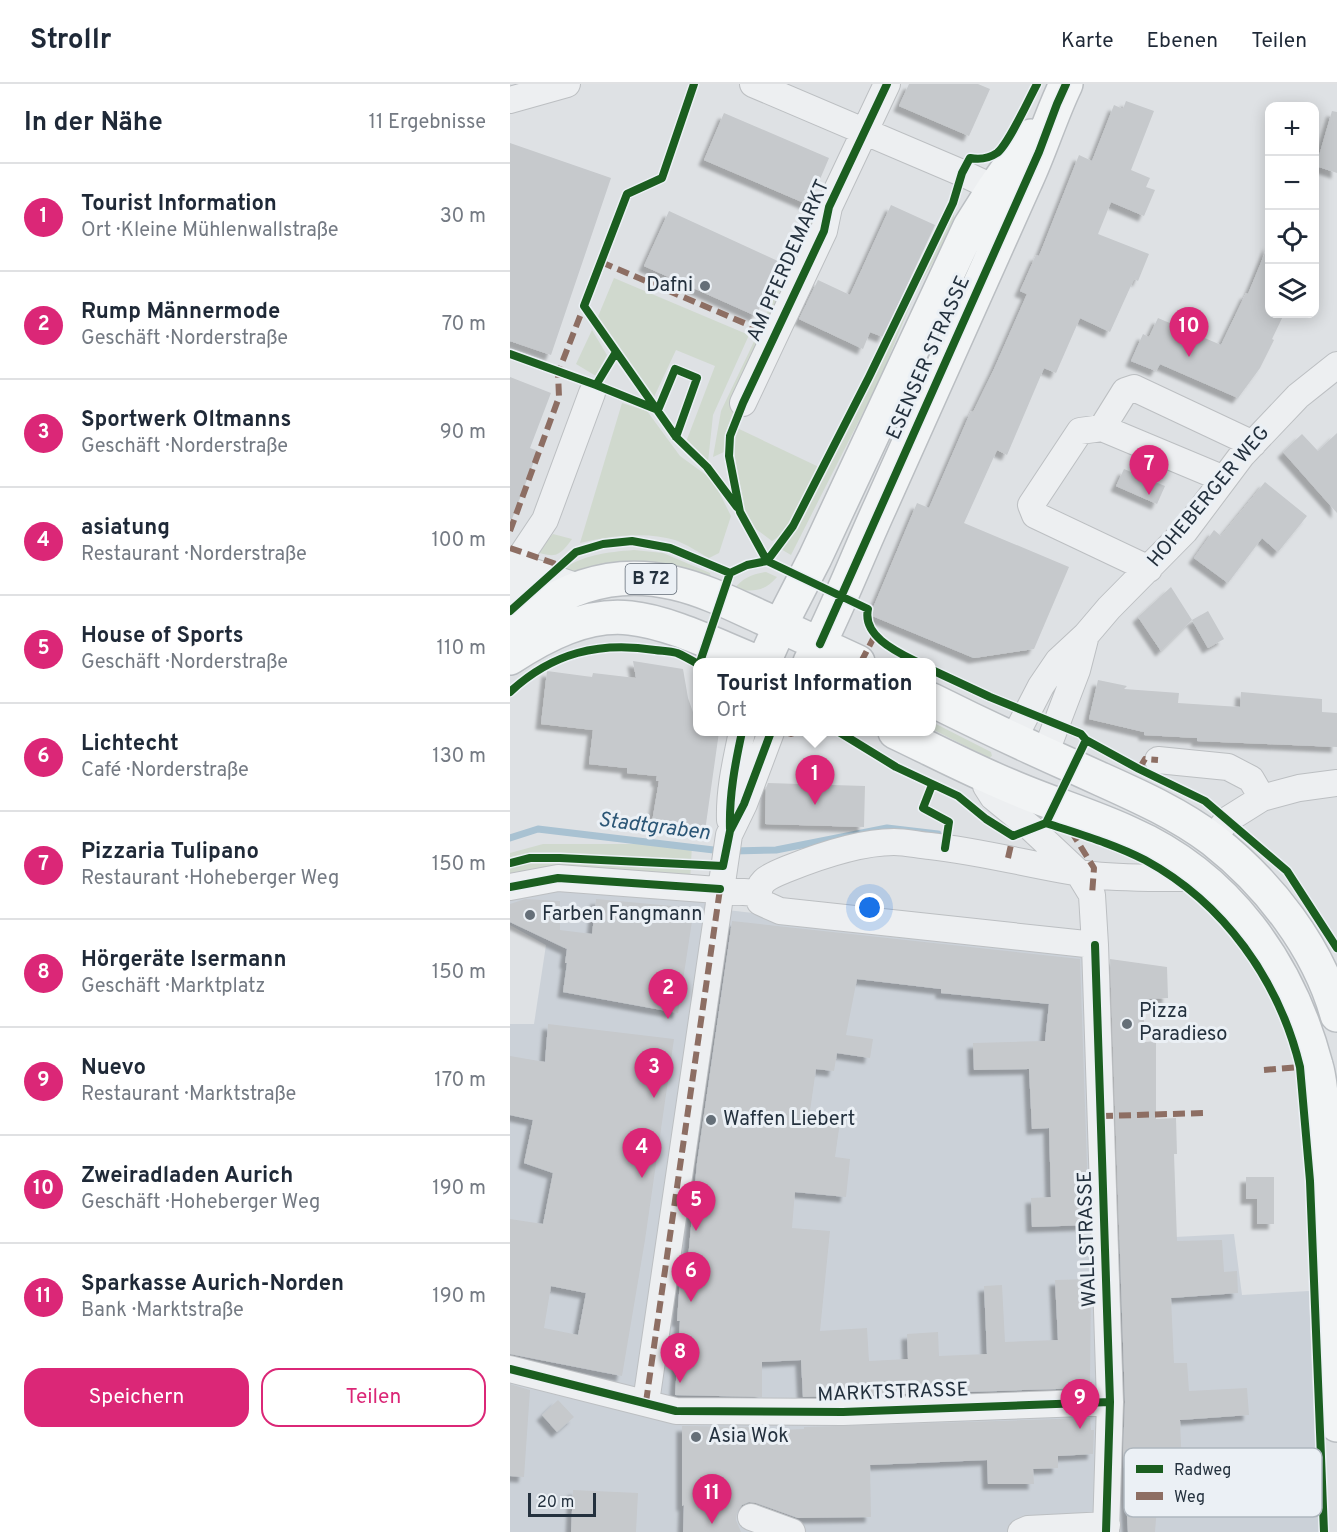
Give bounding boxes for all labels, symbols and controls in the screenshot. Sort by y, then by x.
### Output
text: Strollr [30,23,112,59]
text: Karte [1061,28,1113,55]
text: Ebenen [1146,28,1218,55]
text: Teilen [1251,28,1307,55]
map controls [1265,102,1319,318]
button: + [1265,102,1319,156]
text: In der Nähe [24,107,163,140]
text: 11 Ergebnisse [369,110,486,136]
button: − [1265,156,1319,210]
street label: AM PFERDEMARKT [742,176,836,346]
text: Tourist Information [81,191,277,218]
text: 1 [40,204,48,230]
text: 30 m [440,204,486,230]
button: locate [1265,210,1319,264]
text: Ort · Kleine Mühlenwallstraße [81,218,339,244]
button: layers [1265,264,1319,318]
street label: ESENSER STRASSE [881,272,977,444]
place label: Dafni [646,273,693,299]
marker: Dafni [698,279,712,293]
text: Rump Männermode [81,299,280,326]
pin: 10 [1170,308,1208,357]
text: 2 [37,312,50,338]
text: 70 m [442,312,486,338]
text: Geschäft · Norderstraße [81,326,288,352]
text: Sportwerk Oltmanns [81,407,291,434]
text: 3 [38,420,50,446]
text: 90 m [440,420,486,446]
street label: HOHEBERGER WEG [1142,421,1276,573]
text: Geschäft · Norderstraße [81,434,288,460]
pin: 7 [1130,446,1168,495]
text: asiatung [81,515,170,542]
text: 4 [37,528,50,554]
text: 100 m [431,528,486,554]
text: Restaurant · Norderstraße [81,542,307,568]
road number: B 72 [626,564,676,594]
text: House of Sports [81,623,244,650]
text: 5 [37,636,50,662]
text: 110 m [437,636,486,662]
text: Geschäft · Norderstraße [81,650,288,676]
popup [693,658,936,736]
text: Tourist Information [717,671,912,698]
text: Ort [717,698,747,724]
text: Lichtecht [81,731,179,758]
text: 6 [37,744,50,770]
text: 130 m [432,744,486,770]
pin: 1 [796,756,834,805]
text: Café · Norderstraße [81,758,249,784]
water label: Stadtgraben [597,807,712,847]
text: Pizzaria Tulipano [81,839,259,866]
text: 7 [38,852,49,878]
text: 150 m [432,852,486,878]
text: Restaurant · Hoheberger Weg [81,866,339,892]
your location [855,893,884,922]
place label: Farben Fangmann [542,902,703,928]
marker: Farben Fangmann [523,908,537,922]
text: Hörgeräte Isermann [81,947,286,974]
text: 8 [37,960,50,986]
text: 150 m [432,960,486,986]
pin: 2 [648,970,688,1019]
text: Geschäft · Marktplatz [81,974,265,1000]
place label: Pizza Paradieso [1139,999,1227,1048]
marker: Pizza Paradieso [1120,1017,1134,1031]
pin: 3 [634,1048,674,1098]
text: Nuevo [81,1055,146,1082]
text: 9 [37,1068,50,1094]
text: 170 m [434,1068,486,1094]
text: Restaurant · Marktstraße [81,1082,296,1108]
place label: Waffen Liebert [723,1107,855,1133]
marker: Waffen Liebert [704,1113,718,1127]
pin: 4 [622,1128,662,1178]
text: Zweiradladen Aurich [81,1163,293,1190]
street label: WALLSTRASSE [1073,1170,1103,1308]
text: 10 [33,1176,54,1202]
text: 190 m [432,1176,486,1202]
pin: 5 [676,1182,716,1231]
text: Geschäft · Hoheberger Weg [81,1190,320,1216]
pin: 6 [672,1252,711,1302]
text: Sparkasse Aurich-Norden [81,1271,344,1298]
text: 11 [36,1284,52,1310]
text: 190 m [432,1284,486,1310]
text: Bank · Marktstraße [81,1298,244,1324]
pin: 8 [660,1334,700,1383]
button: Speichern [24,1368,249,1427]
button: Teilen [261,1368,486,1427]
street label: MARKTSTRASSE [817,1377,969,1409]
pin: 9 [1060,1380,1100,1429]
place label: Asia Wok [708,1424,789,1450]
marker: Asia Wok [689,1430,703,1444]
legend [1124,1448,1322,1517]
text: Radweg [1174,1461,1231,1481]
pin: 11 [692,1474,732,1524]
text: Weg [1174,1488,1205,1508]
scale bar [528,1490,596,1518]
text: 20 m [537,1493,574,1513]

